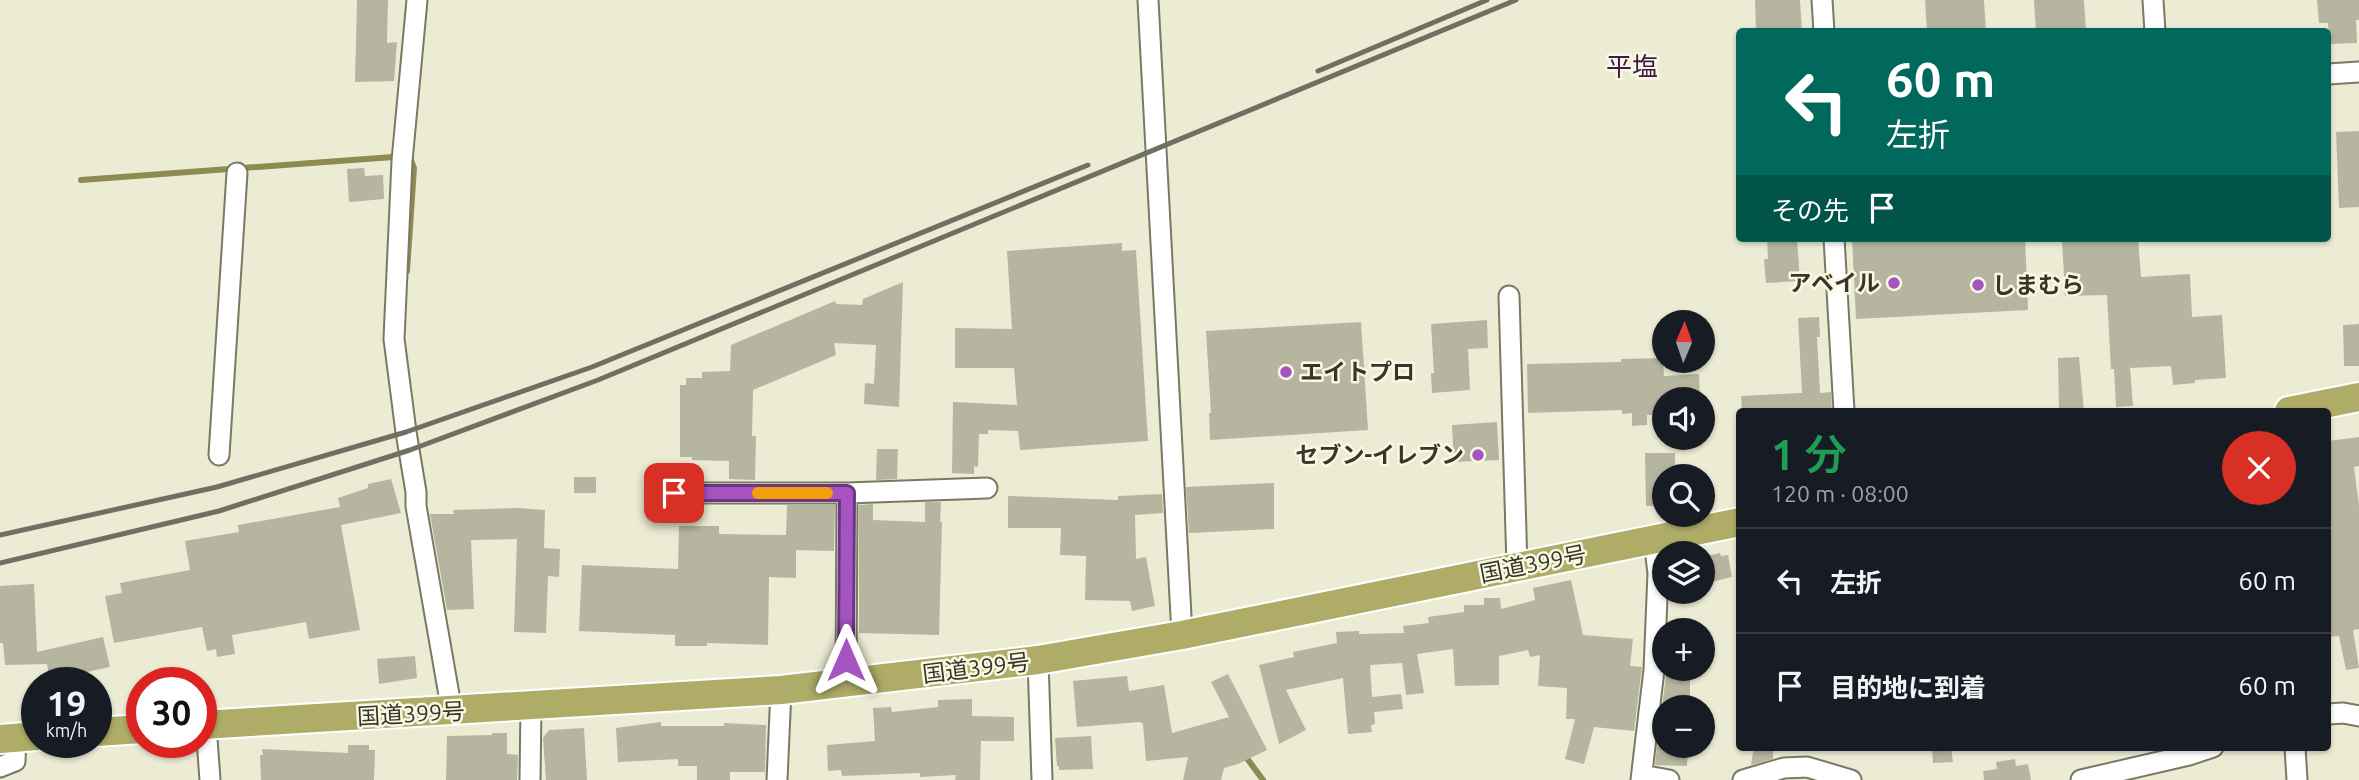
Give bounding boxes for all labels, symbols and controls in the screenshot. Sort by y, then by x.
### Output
text: 60 m [1886,51,1995,106]
district label: 平塩 [1606,52,1658,81]
icon: left [1771,56,1862,147]
text: 左折 [1886,116,1950,152]
icon: arrive [1863,189,1901,227]
text: その先 [1771,196,1849,225]
place label: アベイル [1788,270,1880,295]
place label: しまむら [1992,272,2084,297]
marker: アベイル [1886,275,1902,291]
marker: しまむら [1970,277,1986,293]
north arrow [1652,310,1715,373]
map controls [1652,310,1715,758]
place label: エイトプロ [1300,359,1415,384]
marker: エイトプロ [1278,364,1294,380]
button: sound [1652,387,1715,450]
text: 1 分 [1771,431,1847,478]
button: close [2222,431,2296,505]
place label: セブン-イレブン [1295,442,1464,467]
marker: セブン-イレブン [1470,447,1486,463]
pin [644,463,704,523]
button: search [1652,464,1715,527]
icon: arrive [655,474,693,512]
text: 120 m · 08:00 [1771,481,1909,506]
street label: 国道399号 [1478,541,1588,586]
button: layers [1652,541,1715,604]
icon: left [1771,562,1809,600]
text: 60 m [2238,566,2296,595]
text: 左折 [1830,568,1882,597]
button: + [1652,618,1715,681]
position arrow [809,623,883,697]
street label: 国道399号 [921,649,1031,686]
speed limit sign: 30 [126,667,217,758]
icon: arrive [1771,667,1809,705]
text: 60 m [2238,671,2296,700]
text: 目的地に到着 [1830,673,1986,702]
text: 19 [47,683,86,723]
button: − [1652,695,1715,758]
street label: 国道399号 [356,698,466,729]
text: km/h [46,720,87,740]

